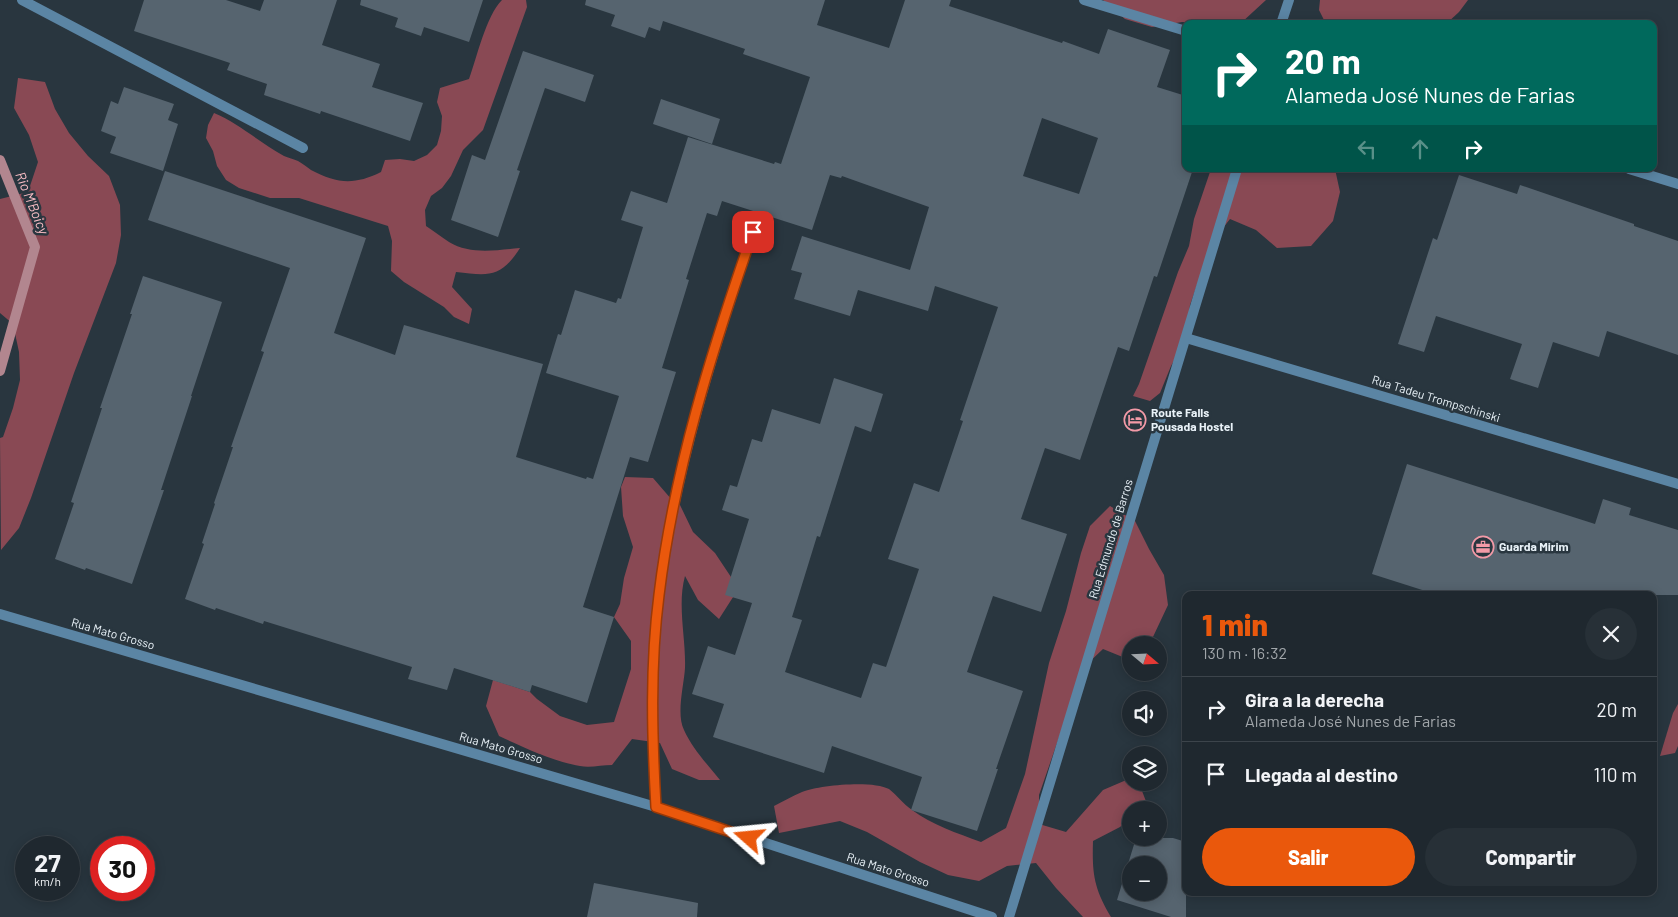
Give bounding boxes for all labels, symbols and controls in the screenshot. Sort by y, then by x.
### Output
text: 20 m [1285,39,1361,81]
icon: right [1202,40,1267,105]
text: Alameda José Nunes de Farias [1285,81,1575,107]
icon: left [1353,135,1381,163]
icon: ahead [1406,135,1434,163]
icon: right [1459,135,1487,163]
water label: Rio M'Boicy [12,169,53,237]
pin [732,211,774,253]
icon: arrive [739,218,767,246]
street label: Rua Tadeu Trompschinski [1371,372,1502,424]
place label: Route Falls Pousada Hostel [1151,405,1233,433]
hotel icon: Route Falls Pousada Hostel [1123,408,1147,432]
street label: Rua Edmundo de Barros [1085,477,1135,600]
office icon: Guarda Mirim [1471,535,1495,559]
place label: Guarda Mirim [1499,539,1569,553]
text: 1 min [1202,606,1268,642]
button: close [1585,608,1637,660]
street label: Rua Mato Grosso [70,614,157,652]
north arrow [1122,636,1168,681]
map controls [1122,636,1167,901]
text: 130 m · 16:32 [1202,643,1287,662]
text: Gira a la derecha [1245,688,1384,711]
button: sound [1122,691,1167,736]
icon: right [1202,695,1230,723]
text: 20 m [1597,698,1637,721]
text: Alameda José Nunes de Farias [1245,711,1456,730]
street label: Rua Mato Grosso [458,728,545,766]
button: layers [1122,746,1167,791]
icon: arrive [1202,760,1230,788]
text: Llegada al destino [1245,763,1398,786]
text: 110 m [1593,763,1637,786]
button: + [1122,801,1167,846]
position arrow [722,811,774,863]
button: Salir [1202,828,1415,886]
button: Compartir [1425,828,1637,886]
speed limit sign: 30 [90,836,155,901]
text: 27 [34,847,61,877]
street label: Rua Mato Grosso [845,849,931,889]
button: − [1122,856,1167,901]
text: km/h [34,874,61,888]

